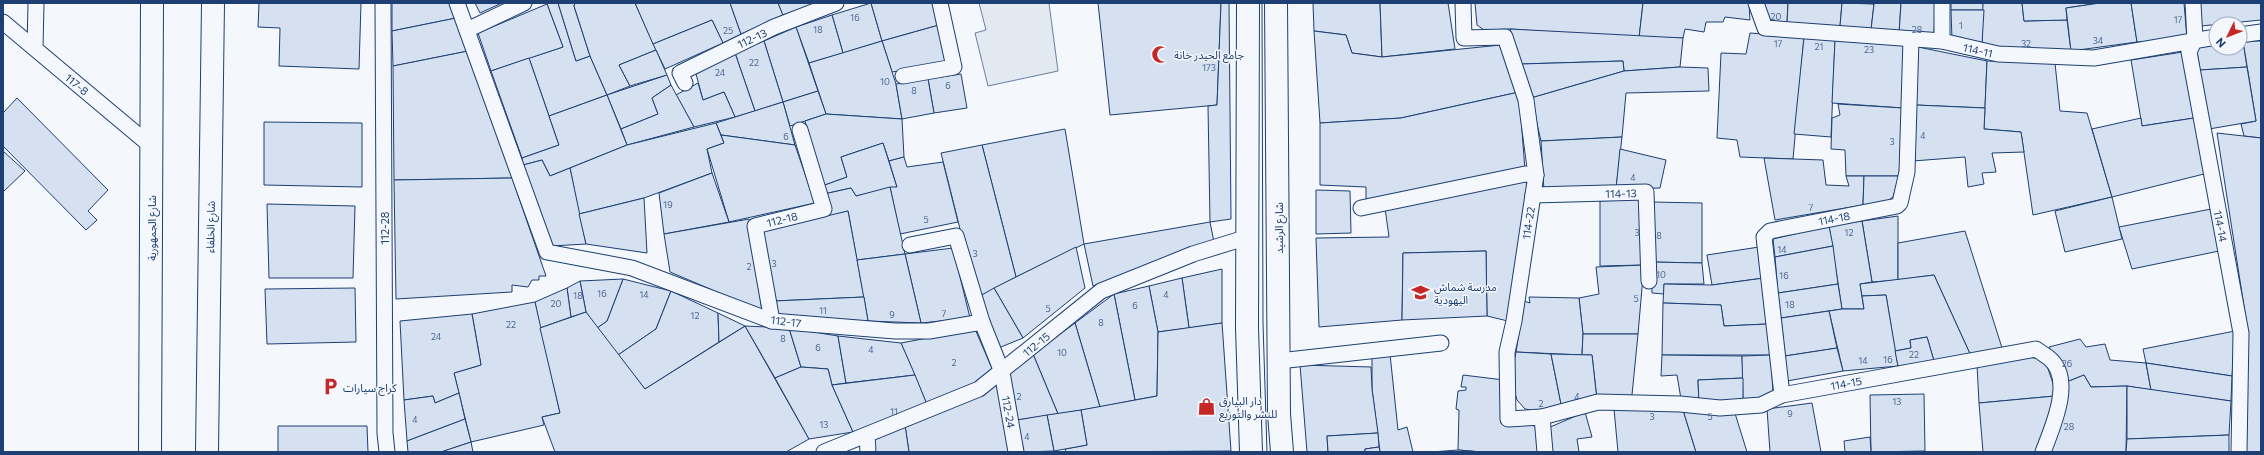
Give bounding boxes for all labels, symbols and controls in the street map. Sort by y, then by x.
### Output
house number: 20 [1771,11,1782,22]
house number: 16 [850,12,860,23]
house number: 17 [2174,14,2183,25]
north arrow [2208,16,2248,56]
house number: 1 [1959,20,1963,31]
house number: 18 [813,24,823,35]
house number: 28 [1912,24,1922,35]
house number: 25 [723,25,733,36]
street label: 112-13 [735,26,769,50]
house number: 34 [2093,35,2104,46]
text: N [2213,36,2228,51]
house number: 17 [1774,38,1783,49]
house number: 32 [2021,38,2031,49]
street label: 114-11 [1962,40,1994,60]
house number: 21 [1815,41,1823,52]
mosque icon: جامع الحيدر خانة [1151,44,1171,64]
house number: 23 [1864,44,1874,55]
place label: جامع الحيدر خانة [1174,48,1244,63]
house number: 22 [749,57,759,68]
house number: 173 [1202,62,1216,73]
house number: 24 [715,67,726,78]
street label: 117-8 [63,70,92,98]
house number: 10 [880,76,890,87]
house number: 6 [945,80,951,91]
house number: 8 [911,85,917,96]
house number: 4 [1920,130,1926,141]
house number: 6 [783,131,789,142]
house number: 3 [1889,136,1895,147]
house number: 4 [1630,172,1636,183]
street label: 114-13 [1605,186,1637,200]
street label: شارع الجمهورية [145,195,160,261]
house number: 19 [663,199,673,210]
street label: شارع الخلفاء [203,200,219,253]
street label: شارع الرشيد [1272,202,1287,254]
house number: 7 [1809,202,1814,213]
street label: 114-22 [1519,206,1537,240]
street label: 112-18 [765,209,799,229]
street label: 114-18 [1817,209,1851,227]
street label: 114-14 [2212,209,2231,243]
street label: 112-28 [378,211,391,244]
house number: 5 [923,214,929,225]
house number: 3 [1634,227,1640,238]
house number: 12 [1845,227,1853,238]
house number: 8 [1656,230,1662,241]
house number: 14 [1777,244,1787,255]
house number: 3 [972,248,978,259]
house number: 3 [771,258,777,269]
house number: 2 [747,261,752,272]
house number: 10 [1656,269,1666,280]
house number: 16 [1779,270,1789,281]
place label: مدرسة شماش اليهودية [1434,280,1497,307]
school or university icon: مدرسة شماش اليهودية [1411,282,1431,302]
house number: 16 [597,288,607,299]
house number: 14 [639,289,649,300]
house number: 4 [1163,289,1169,300]
house number: 18 [573,290,583,301]
house number: 5 [1633,293,1639,304]
house number: 20 [551,298,562,309]
house number: 18 [1785,299,1795,310]
house number: 6 [1132,300,1138,311]
house number: 5 [1045,303,1051,314]
house number: 11 [819,305,827,316]
house number: 7 [942,308,947,319]
house number: 9 [889,309,895,320]
house number: 12 [691,310,699,321]
street label: 112-17 [770,313,802,329]
house number: 8 [1098,317,1104,328]
house number: 22 [506,319,516,330]
street label: 112-15 [1020,329,1052,359]
house number: 24 [431,331,442,342]
house number: 8 [780,333,786,344]
house number: 6 [815,342,821,353]
house number: 4 [868,344,874,355]
house number: 10 [1057,347,1067,358]
house number: 22 [1909,349,1919,360]
house number: 16 [1883,354,1893,365]
house number: 14 [1858,355,1868,366]
house number: 2 [952,357,957,368]
house number: 26 [2062,358,2072,369]
street label: 114-15 [1829,374,1863,392]
parking icon: كراج سيارات [320,377,340,397]
place label: كراج سيارات [343,381,397,396]
house number: 2 [1017,391,1022,402]
house number: 4 [1574,391,1580,402]
place label: دار البيارق للنشر والتوزيع [1219,394,1277,422]
street label: 112-24 [1000,395,1018,430]
shop icon: دار البيارق للنشر والتوزيع [1196,396,1216,416]
house number: 13 [1893,396,1901,407]
house number: 2 [1539,398,1544,409]
house number: 11 [890,406,898,417]
house number: 9 [1787,408,1793,419]
house number: 3 [1649,411,1655,422]
house number: 5 [1707,411,1713,422]
house number: 4 [412,414,418,425]
house number: 13 [820,419,828,430]
house number: 28 [2064,421,2074,432]
house number: 4 [1024,431,1030,442]

